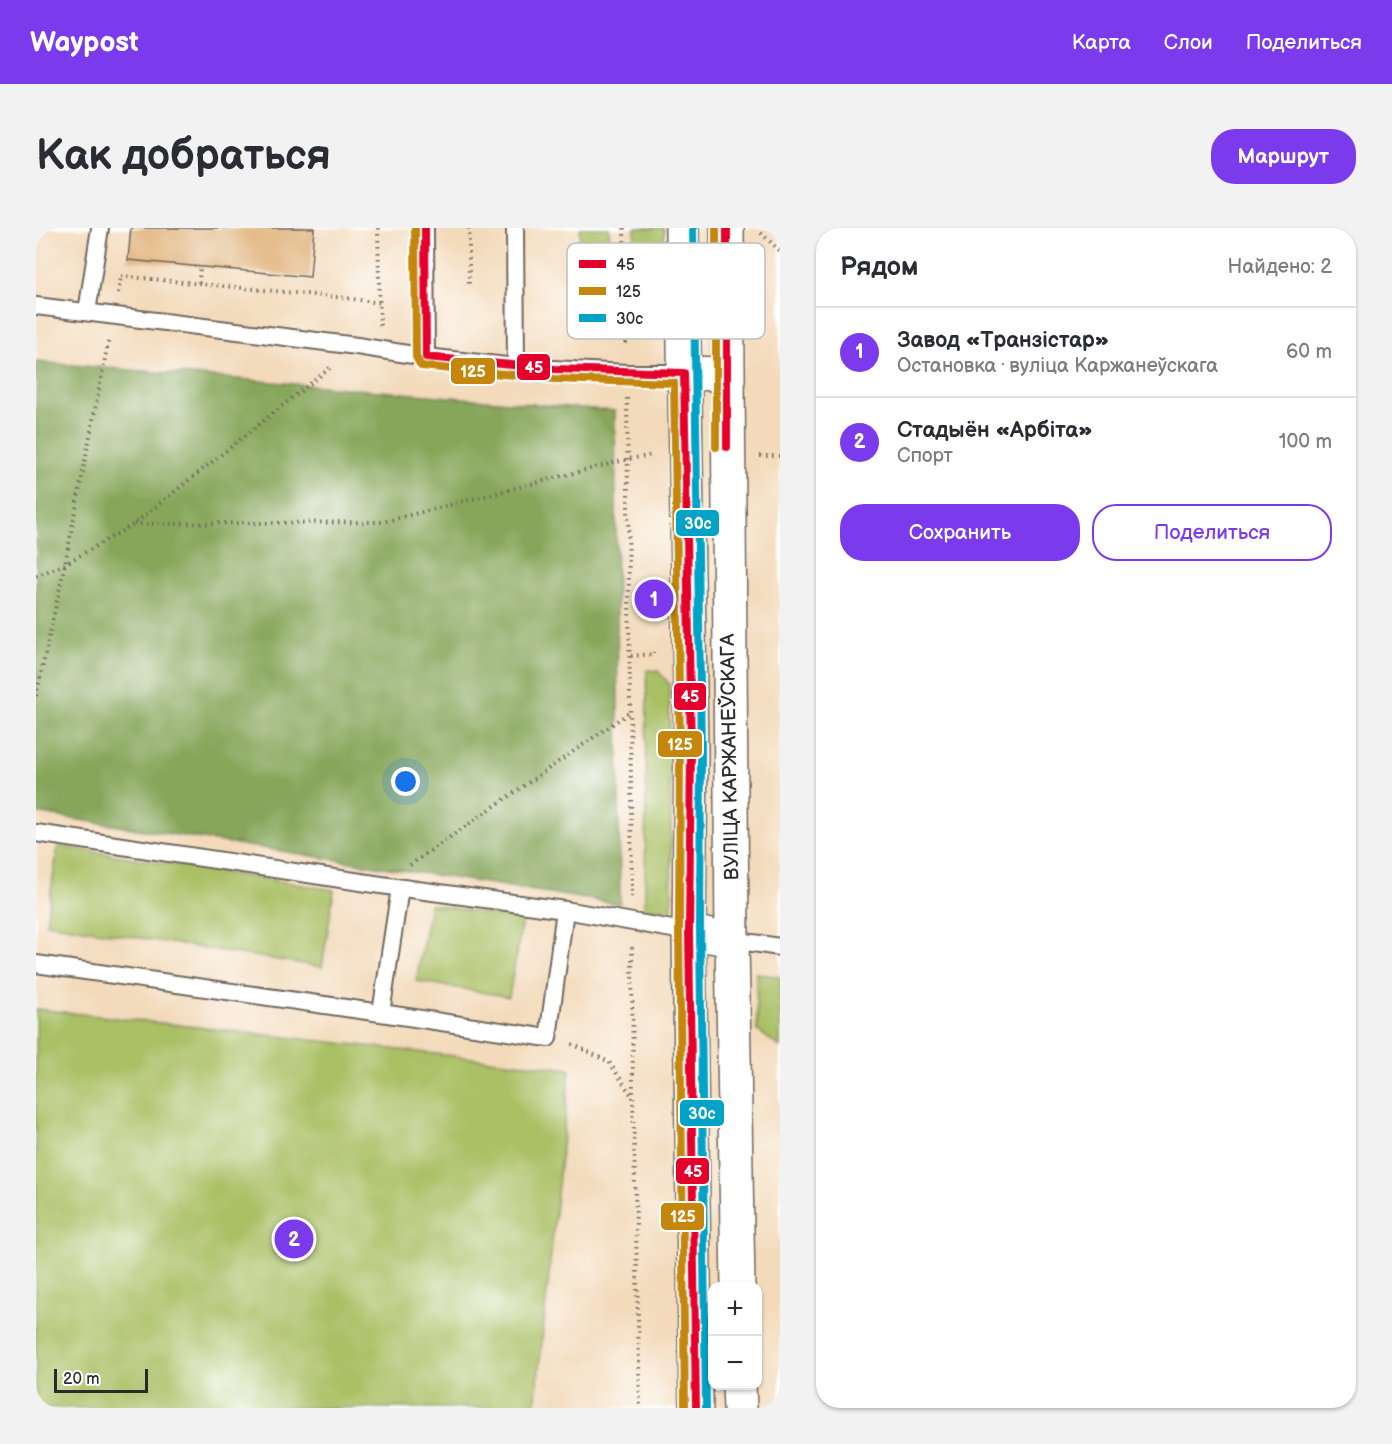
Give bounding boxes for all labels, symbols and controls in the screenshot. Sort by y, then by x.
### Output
text: Waypost [30,26,139,59]
text: Карта [1072,30,1131,55]
text: Слои [1164,30,1213,55]
text: Поделиться [1246,30,1362,55]
button: Маршрут [1211,129,1356,184]
text: Как добраться [36,131,331,182]
legend [567,243,765,339]
text: Рядом [840,252,918,283]
text: Найдено: 2 [1228,255,1332,279]
text: 45 [616,256,635,275]
text: 125 [616,283,641,302]
text: 30с [616,310,643,329]
text: Завод «Транзістар» [897,327,1109,354]
text: 1 [855,340,864,364]
text: 60 m [1286,340,1332,364]
line badge: 45 [516,353,551,381]
text: Остановка · вуліца Каржанеўскага [897,354,1218,378]
line badge: 125 [450,357,496,385]
text: 45 [525,359,543,378]
text: 125 [460,363,486,382]
text: Стадыён «Арбіта» [897,417,1093,444]
text: 2 [854,430,865,454]
text: 100 m [1279,430,1332,454]
text: Спорт [897,444,953,468]
button: Сохранить [840,504,1080,561]
button: Поделиться [1092,504,1332,561]
line badge: 30с [675,509,720,537]
text: 30с [684,515,712,534]
pin: 1 [634,576,674,622]
street label: ВУЛІЦА КАРЖАНЕЎСКАГА [715,633,744,881]
line badge: 45 [673,682,707,711]
text: 45 [681,688,699,707]
line badge: 125 [657,730,703,758]
text: 125 [667,736,693,755]
your location [391,767,420,796]
line badge: 30с [679,1099,725,1127]
text: 30с [688,1105,716,1124]
line badge: 45 [675,1157,710,1185]
text: 45 [684,1163,702,1182]
line badge: 125 [660,1202,705,1231]
text: 125 [670,1208,696,1227]
pin: 2 [274,1216,314,1262]
map controls [708,1282,762,1390]
button: + [708,1282,762,1336]
button: − [708,1336,762,1390]
scale bar [54,1366,148,1394]
text: 20 m [63,1370,99,1389]

